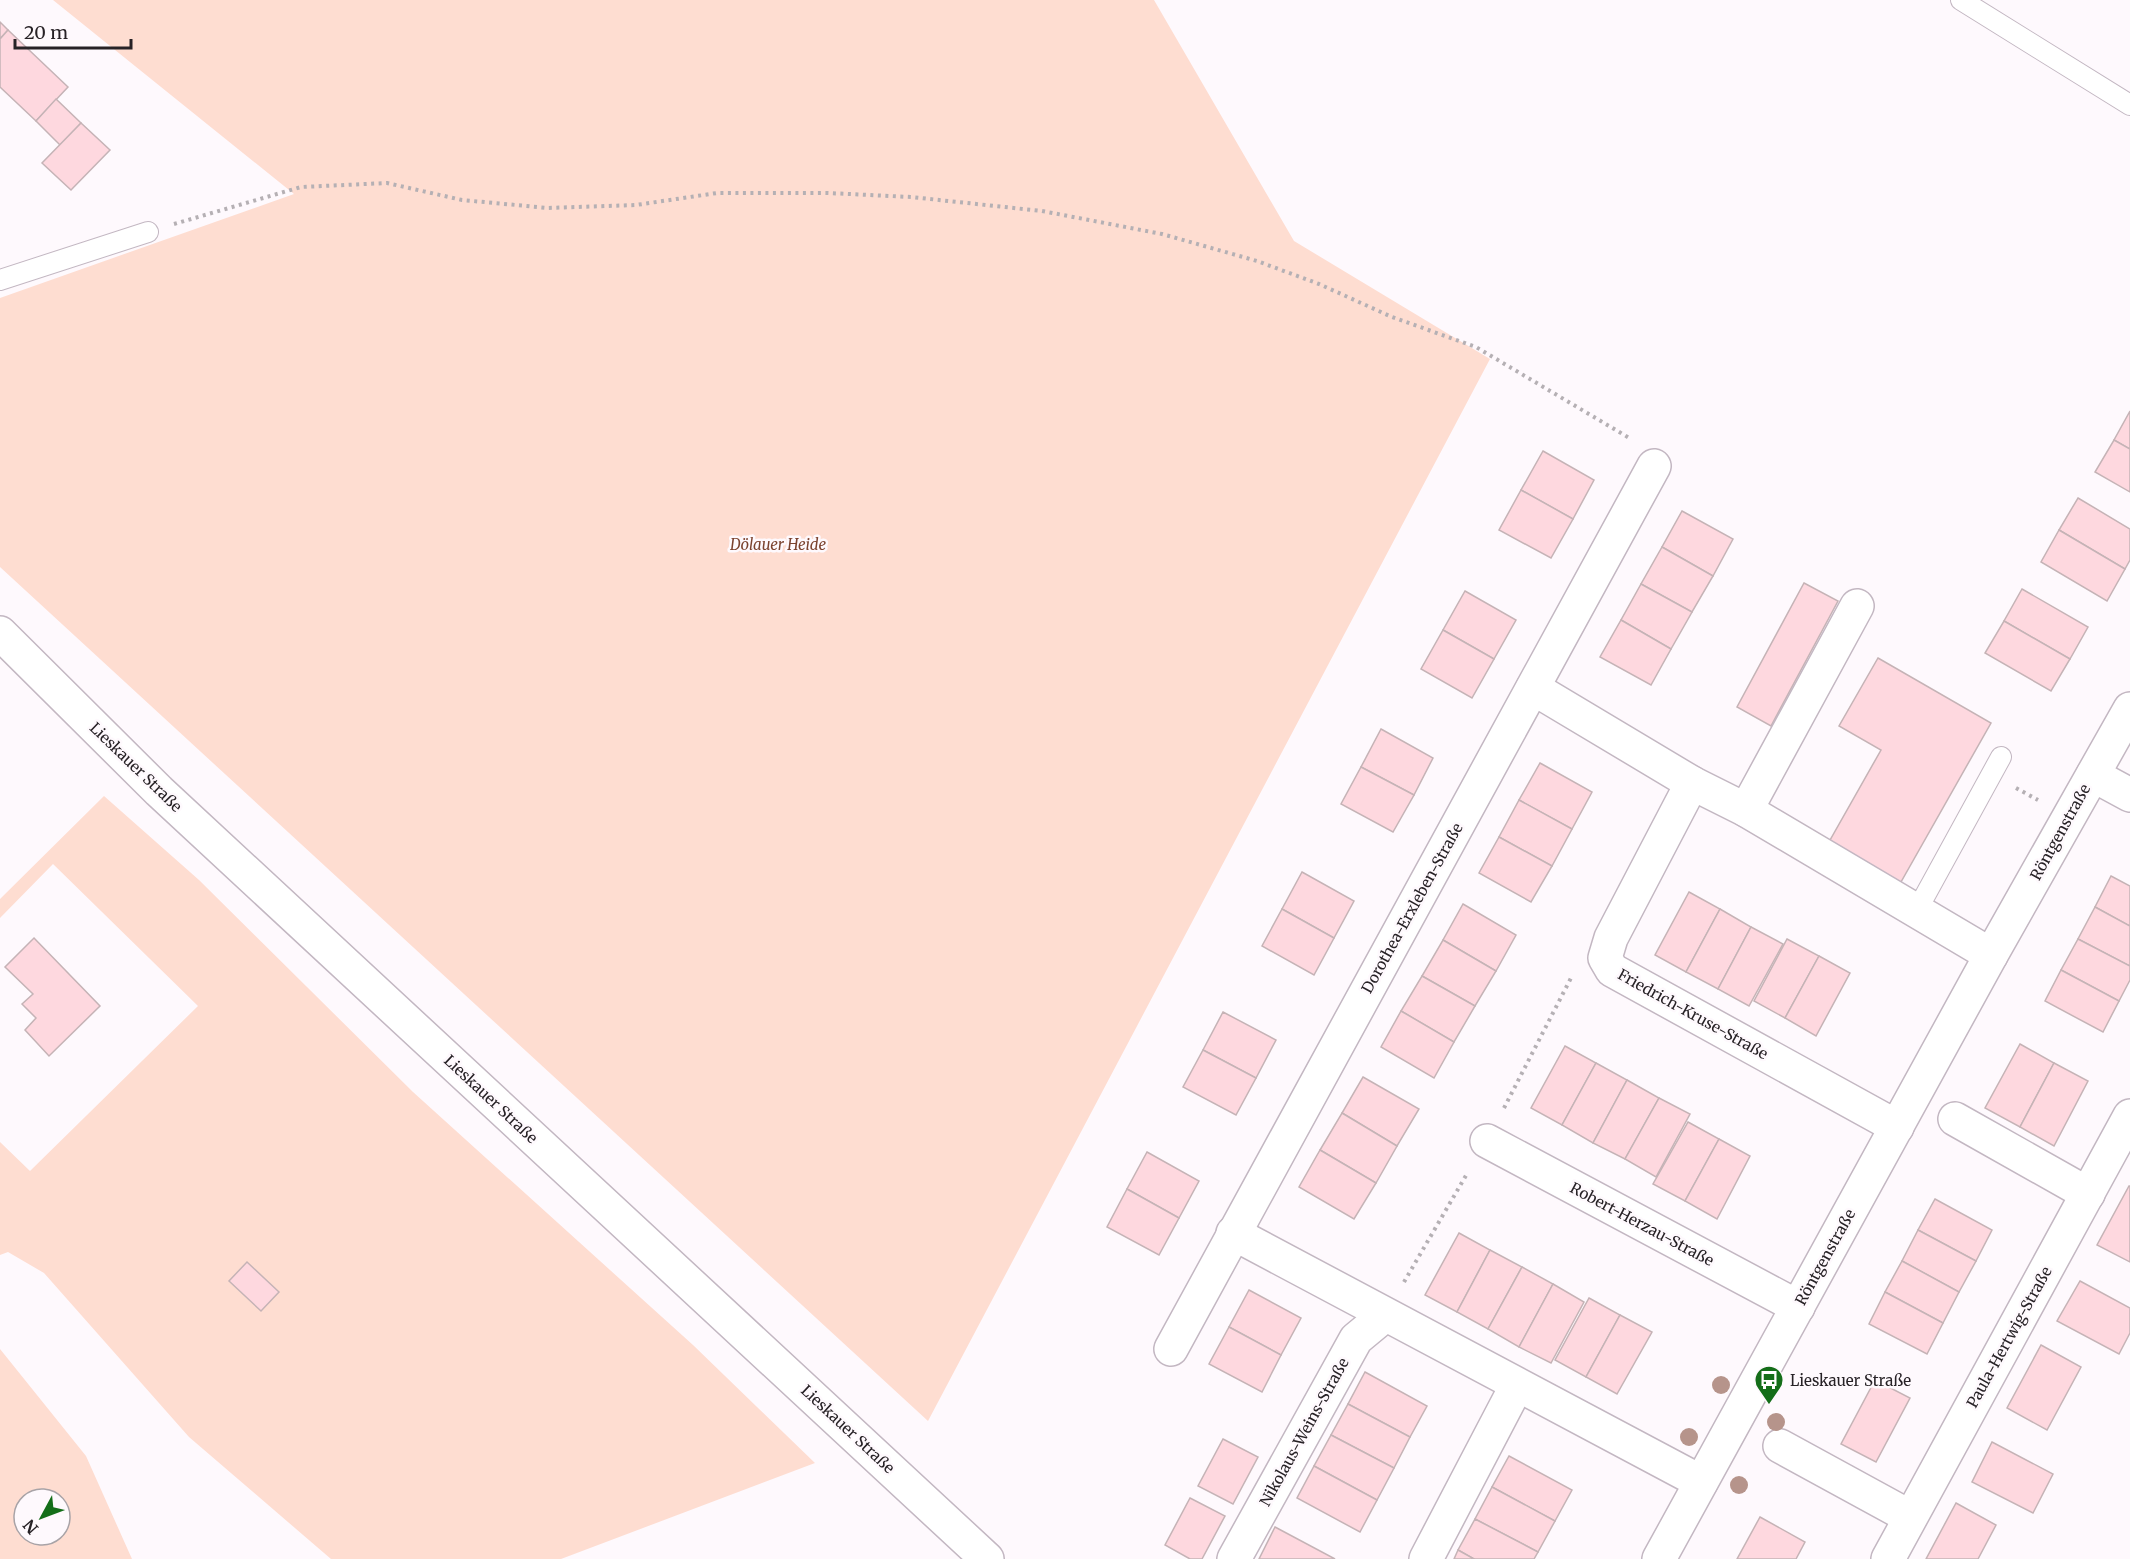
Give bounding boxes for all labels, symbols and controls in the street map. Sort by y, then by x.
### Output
scale bar [15,12,130,50]
text: 20 m [24,21,68,44]
park label: Dölauer Heide [729,535,826,554]
street label: Lieskauer Straße [86,718,186,816]
street label: Röntgenstraße [2026,781,2094,883]
street label: Dorothea-Erxleben-Straße [1357,819,1467,997]
street label: Friedrich-Kruse-Straße [1615,965,1772,1063]
street label: Lieskauer Straße [440,1051,542,1147]
street label: Robert-Herzau-Straße [1567,1178,1717,1270]
street label: Röntgenstraße [1791,1206,1859,1308]
street label: Paula-Hertwig-Straße [1962,1263,2056,1411]
street label: Nikolaus-Weins-Straße [1255,1354,1353,1510]
bus stop icon: Lieskauer Straße [1753,1364,1785,1406]
place label: Lieskauer Straße [1790,1371,1911,1390]
street label: Lieskauer Straße [797,1381,899,1477]
north arrow [12,1487,72,1547]
text: N [19,1515,42,1538]

